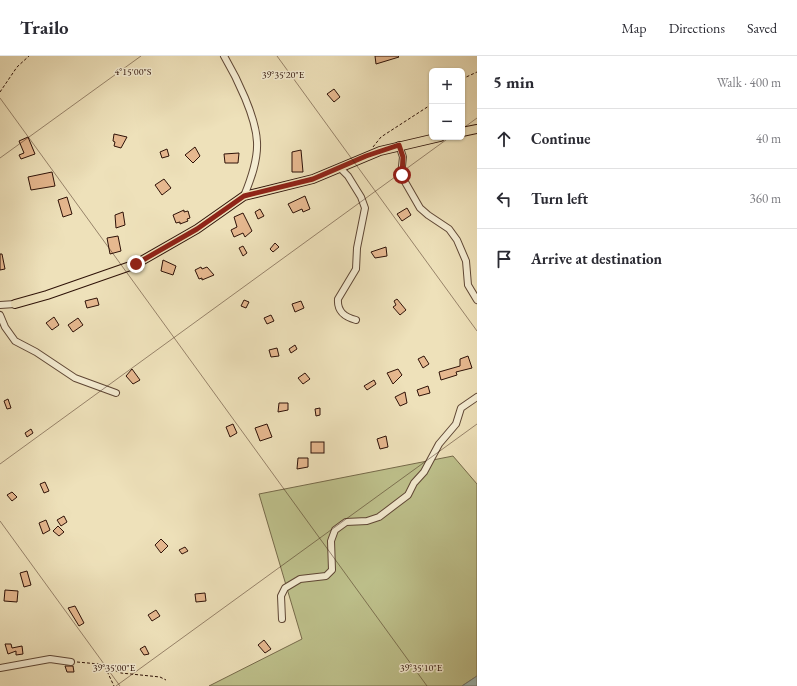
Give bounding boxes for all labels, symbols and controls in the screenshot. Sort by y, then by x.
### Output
text: Trailo [20,15,69,40]
text: Map [621,19,647,37]
text: Directions [669,19,725,37]
text: Saved [747,19,777,37]
text: 4°15'00"S [115,65,152,78]
text: 39°35'20"E [262,68,305,81]
map controls [429,68,465,140]
button: + [429,68,465,104]
text: 5 min [493,71,534,93]
text: Walk · 400 m [717,74,781,91]
button: − [429,104,465,140]
icon: ahead [493,128,515,150]
text: Continue [531,129,591,148]
text: 40 m [756,130,781,147]
route start [393,166,411,184]
icon: left [493,188,515,210]
text: Turn left [531,189,588,208]
text: 360 m [750,190,781,207]
icon: arrive [493,248,515,270]
text: Arrive at destination [531,249,662,268]
route end [127,255,145,273]
text: 39°35'00"E [93,661,136,674]
text: 39°35'10"E [400,661,443,674]

